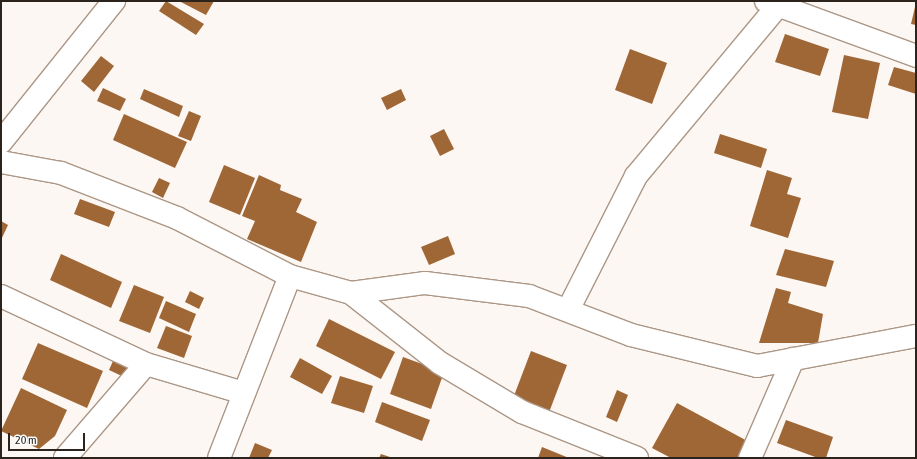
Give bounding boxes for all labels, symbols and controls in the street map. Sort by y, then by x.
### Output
scale bar [10,425,87,451]
text: 20 m [15,433,37,447]

